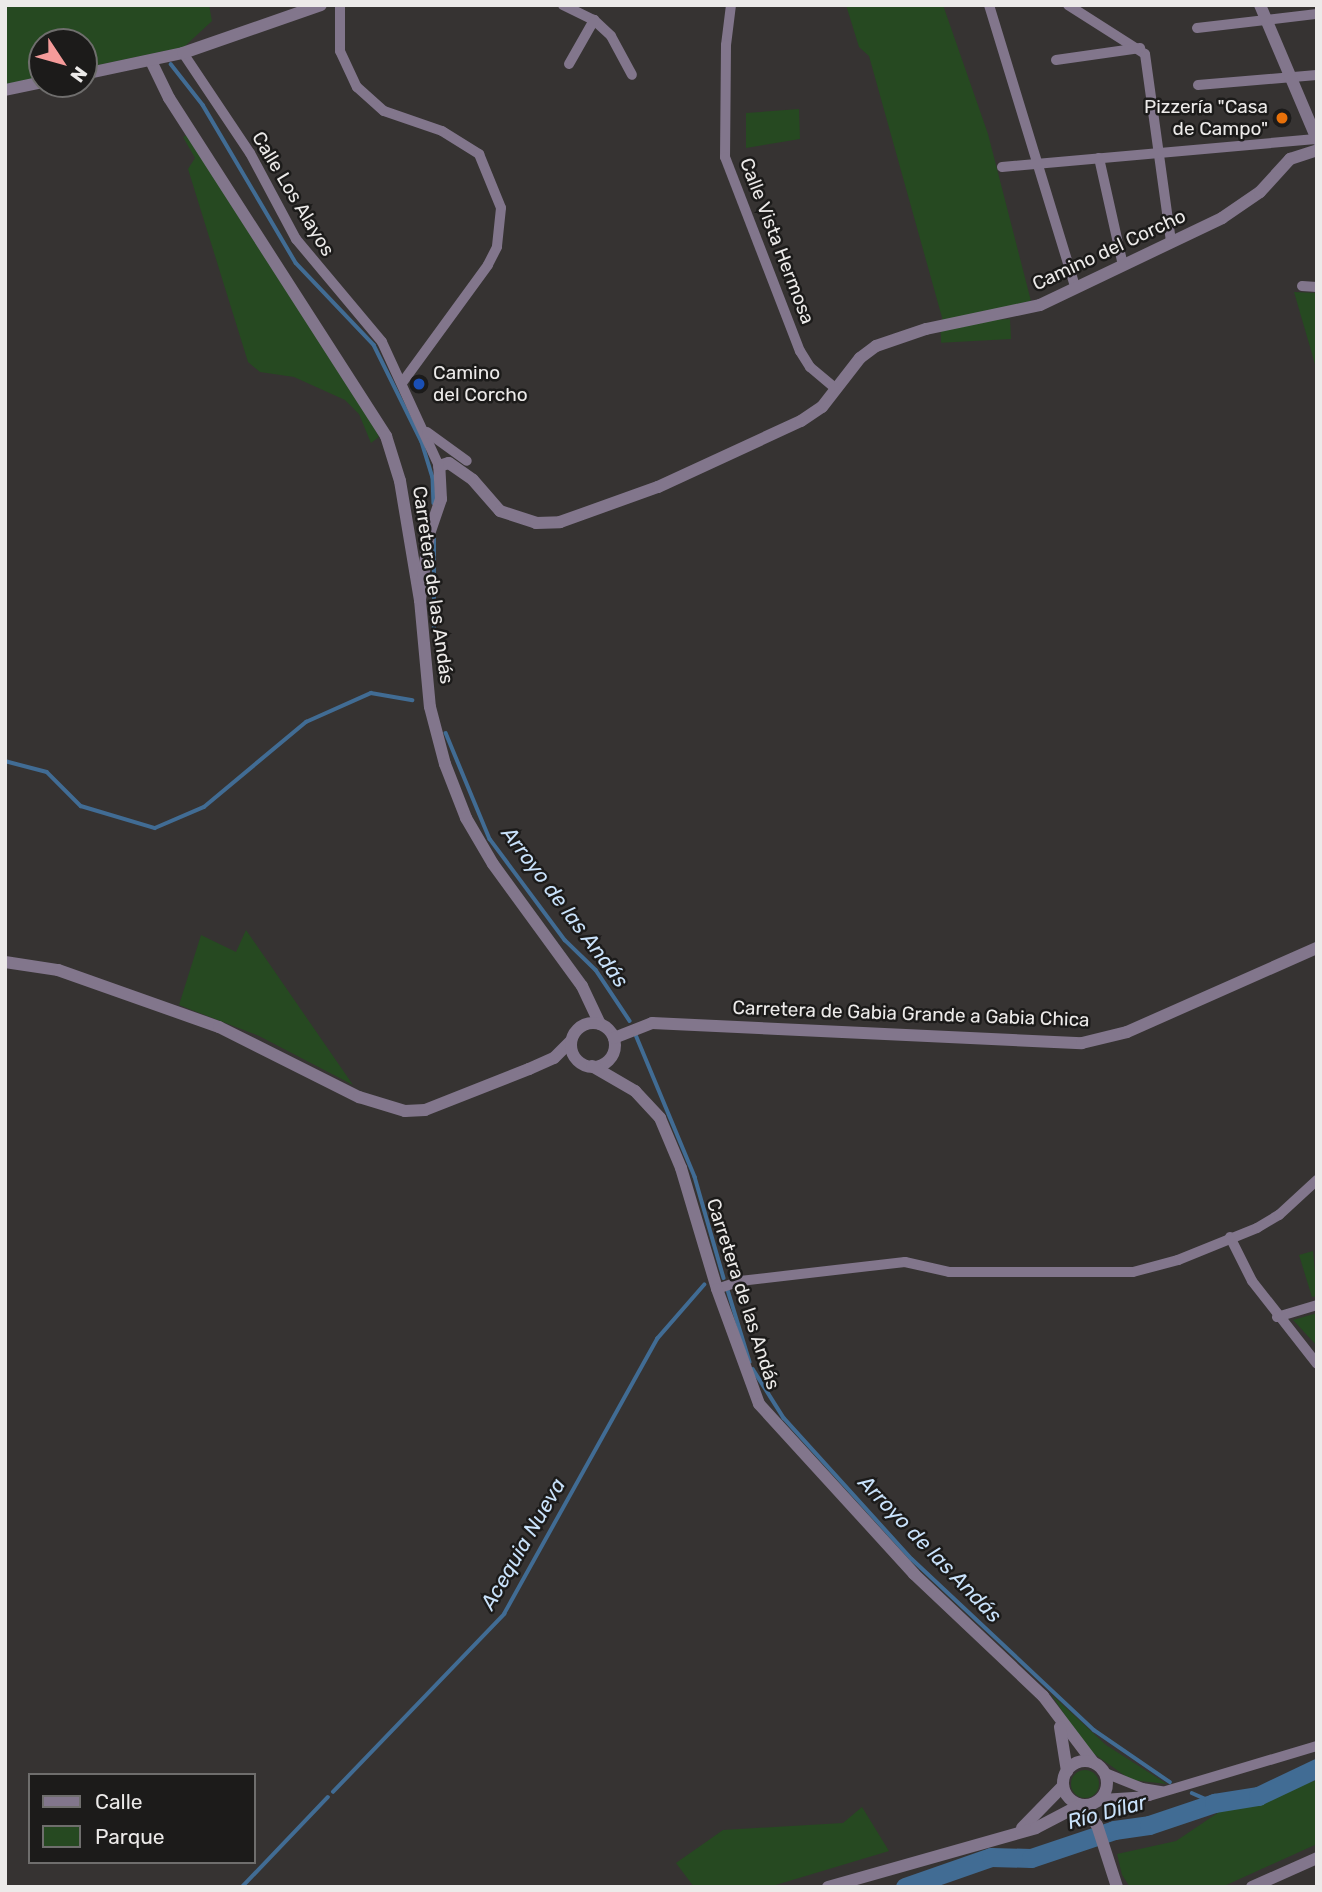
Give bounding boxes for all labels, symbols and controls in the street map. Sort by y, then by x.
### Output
north arrow [28,28,98,98]
text: N [65,62,92,87]
place label: Pizzería "Casa de Campo" [1144,96,1268,140]
marker: Pizzería "Casa de Campo" [1274,110,1290,126]
street label: Calle Los Alayos [247,127,339,261]
street label: Calle Vista Hermosa [735,155,819,327]
street label: Camino del Corcho [1029,204,1189,296]
place label: Camino del Corcho [433,362,528,406]
marker: Camino del Corcho [411,376,427,392]
street label: Carretera de las Andás [408,484,458,686]
water label: Arroyo de las Andás [496,821,634,993]
street label: Carretera de Gabia Grande a Gabia Chica [732,996,1090,1032]
street label: Carretera de las Andás [701,1195,785,1393]
water label: Arroyo de las Andás [853,1470,1007,1628]
water label: Acequia Nueva [475,1474,571,1614]
legend [28,1773,256,1864]
text: Calle [95,1789,143,1814]
water label: Río Dílar [1065,1789,1149,1835]
text: Parque [95,1824,165,1849]

